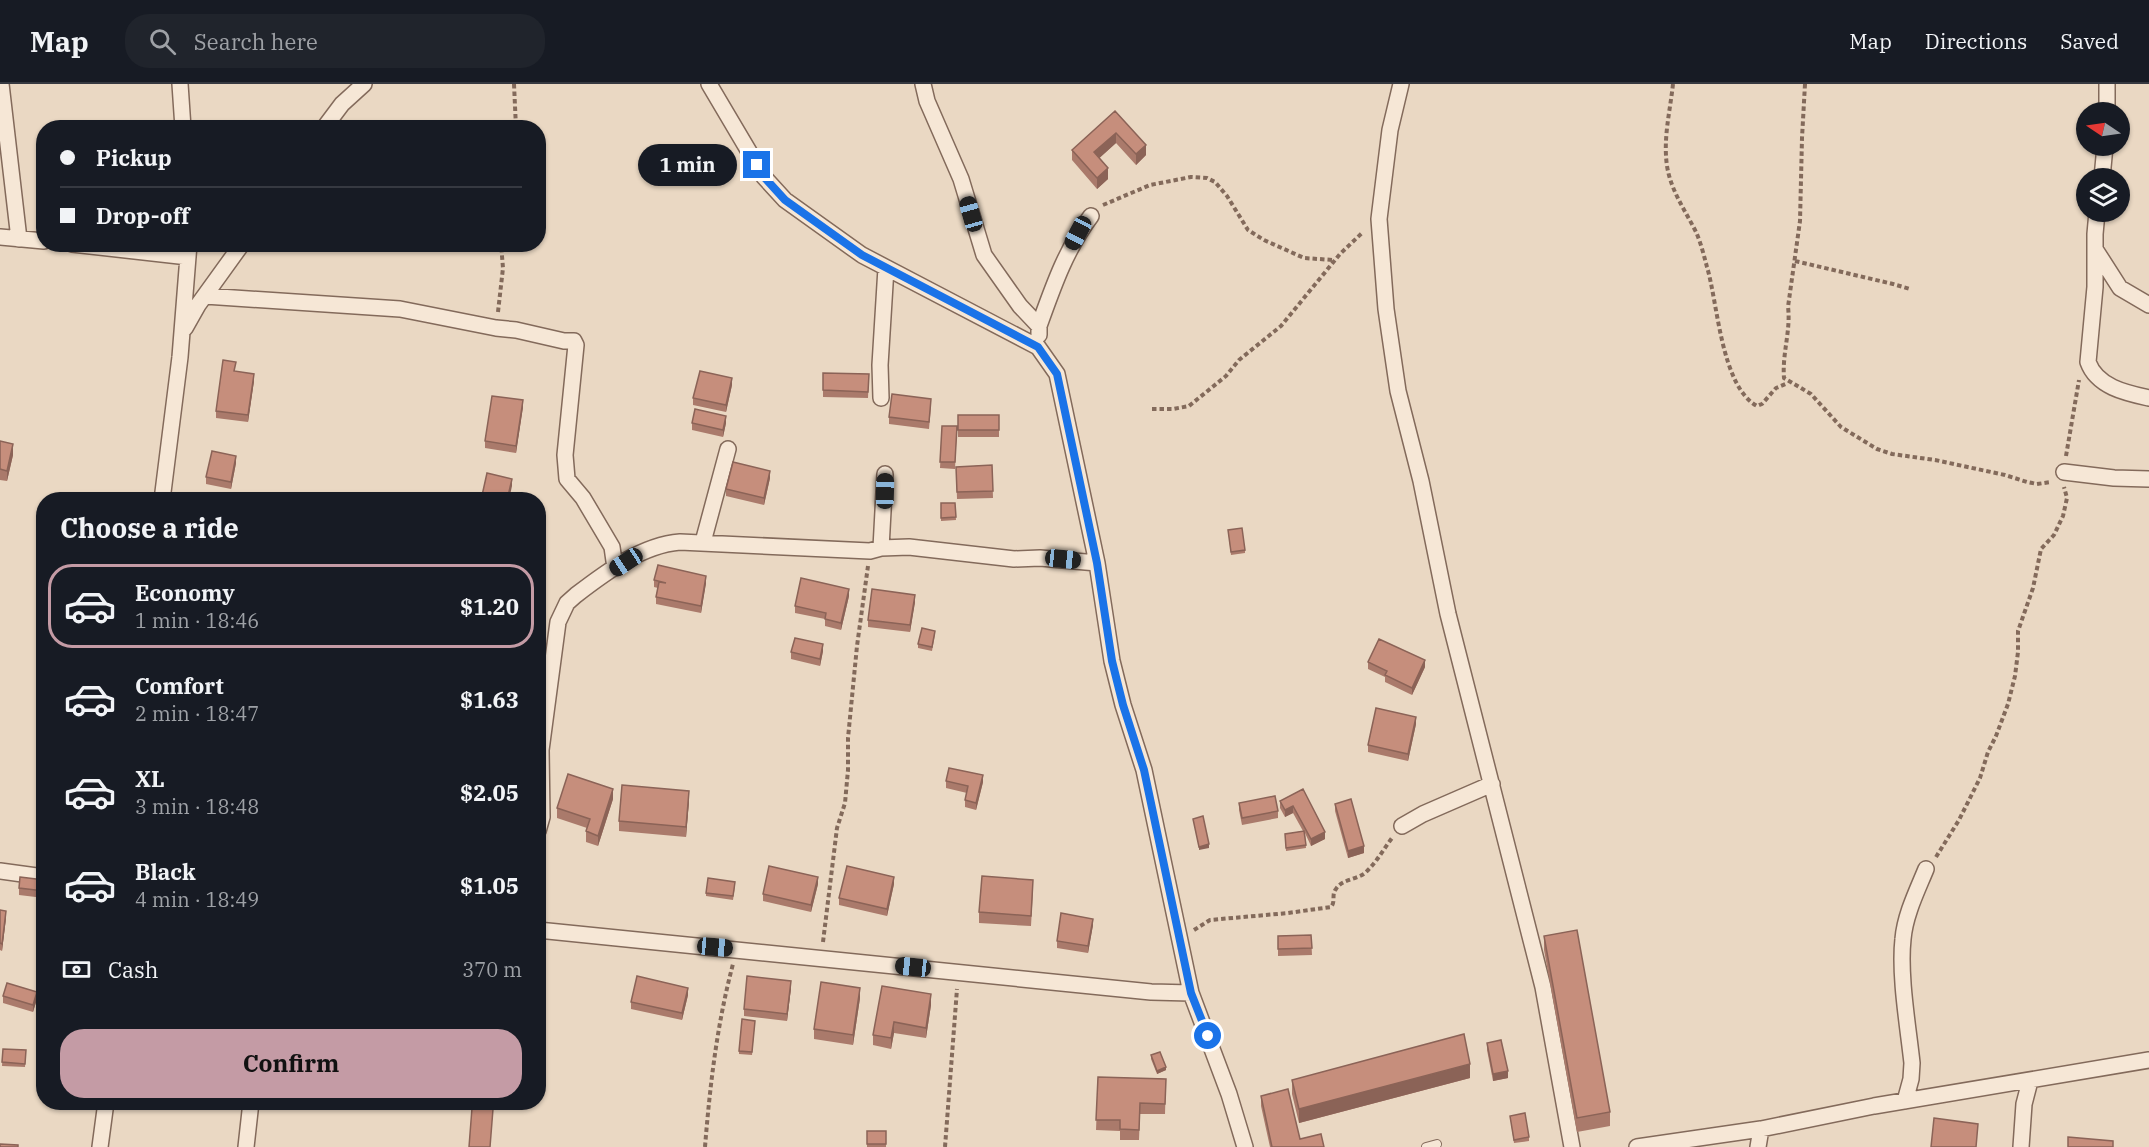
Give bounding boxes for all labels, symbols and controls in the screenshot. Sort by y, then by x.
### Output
search box [125,14,545,68]
text: Map [30,23,89,60]
icon: search [146,25,179,58]
text: Search here [194,27,318,56]
text: Map [1849,27,1892,55]
text: Directions [1925,27,2027,55]
text: Saved [2060,27,2119,55]
north arrow [2076,102,2130,156]
map controls [2076,102,2130,222]
text: Pickup [96,143,172,172]
callout: 1 min [637,144,736,186]
text: 1 min [660,151,716,178]
route end [743,151,770,178]
button: layers [2076,168,2130,222]
car [957,194,985,234]
text: Drop-off [96,201,190,230]
car [1062,213,1094,253]
car [876,473,894,509]
text: Choose a ride [60,510,239,545]
car [606,545,646,579]
car [1044,548,1082,570]
text: Economy [135,578,235,607]
icon: car [63,579,117,633]
text: $1.20 [460,592,519,621]
text: 1 min · 18:46 [135,607,259,634]
text: Comfort [135,671,224,700]
icon: car [63,672,117,726]
text: $1.63 [460,685,519,714]
text: 2 min · 18:47 [135,700,259,727]
text: XL [135,764,165,793]
icon: car [63,765,117,819]
text: $2.05 [460,778,519,807]
text: 3 min · 18:48 [135,793,259,820]
text: Black [135,857,196,886]
icon: car [63,858,117,912]
text: $1.05 [460,871,519,900]
text: 4 min · 18:49 [135,886,259,913]
car [696,936,734,958]
icon: cash [60,953,93,986]
text: Cash [108,955,159,984]
text: 370 m [462,956,522,983]
car [894,956,932,978]
route start [1194,1022,1221,1049]
button: Confirm [60,1029,522,1098]

